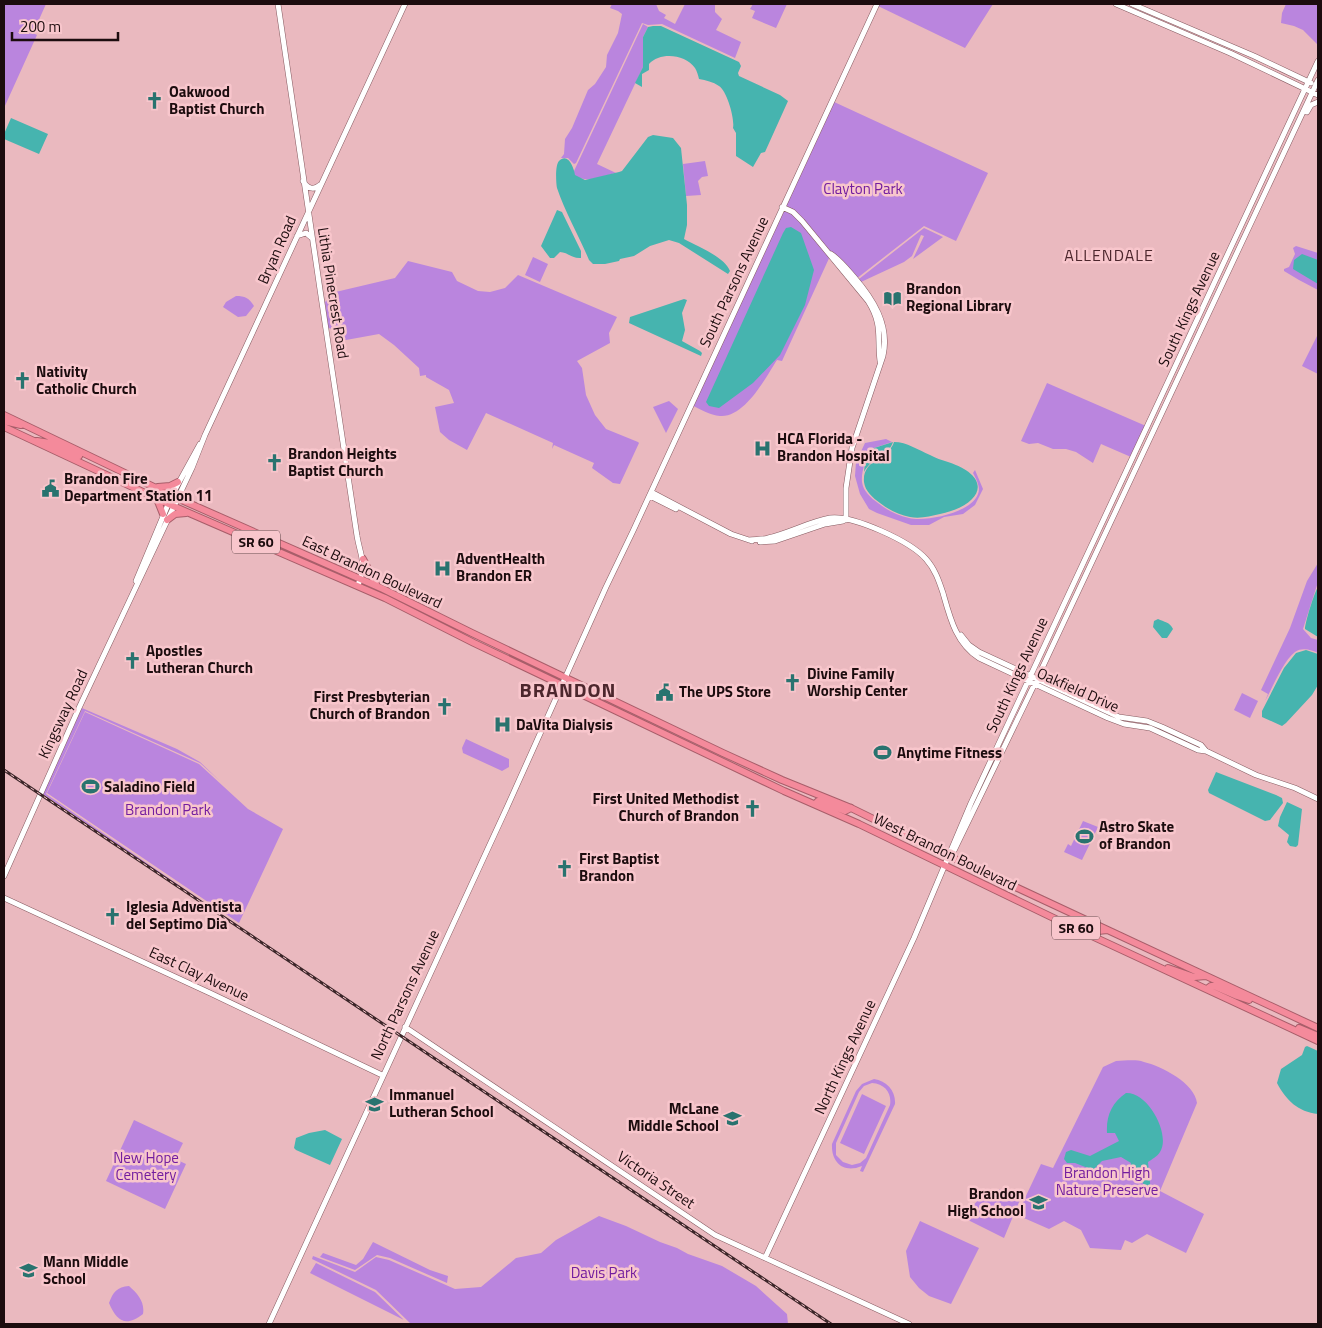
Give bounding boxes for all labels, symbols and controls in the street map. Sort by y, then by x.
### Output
scale bar [12,10,119,42]
text: 200 m [20,15,61,38]
place label: Oakwood Baptist Church [169,80,264,120]
church icon: Oakwood Baptist Church [145,91,165,111]
park label: Clayton Park [823,177,903,200]
street label: Bryan Road [251,212,302,288]
street label: South Parsons Avenue [693,212,774,351]
street label: Lithia Pinecrest Road [312,226,355,360]
district label: ALLENDALE [1064,243,1154,267]
street label: South Kings Avenue [1152,247,1225,370]
place label: Brandon Regional Library [906,277,1012,317]
library icon: Brandon Regional Library [882,288,902,308]
place label: Nativity Catholic Church [36,360,137,400]
church icon: Nativity Catholic Church [12,371,32,391]
place label: HCA Florida - Brandon Hospital [777,427,890,467]
hospital icon: HCA Florida - Brandon Hospital [753,438,773,458]
place label: Brandon Heights Baptist Church [288,442,397,482]
church icon: Brandon Heights Baptist Church [264,453,284,473]
place label: Brandon Fire Department Station 11 [64,467,212,507]
public building icon: Brandon Fire Department Station 11 [40,478,60,498]
street label: East Brandon Boulevard [298,529,446,614]
road number: SR 60 [232,530,280,554]
place label: AdventHealth Brandon ER [456,547,545,587]
hospital icon: AdventHealth Brandon ER [432,558,452,578]
street label: South Kings Avenue [980,613,1053,736]
place label: Apostles Lutheran Church [146,639,253,679]
church icon: Apostles Lutheran Church [122,650,142,670]
street label: Oakfield Drive [1033,661,1123,718]
place label: Divine Family Worship Center [807,662,908,702]
street label: Kingsway Road [32,665,93,762]
church icon: Divine Family Worship Center [783,673,803,693]
district label: BRANDON [520,674,616,705]
place label: The UPS Store [679,680,771,703]
public building icon: The UPS Store [655,682,675,702]
place label: First Presbyterian Church of Brandon [310,685,430,725]
church icon: First Presbyterian Church of Brandon [434,696,454,716]
place label: DaVita Dialysis [516,713,613,736]
hospital icon: DaVita Dialysis [492,715,512,735]
place label: Anytime Fitness [897,741,1002,764]
sports icon: Anytime Fitness [873,743,893,763]
place label: Saladino Field [104,775,195,798]
sports icon: Saladino Field [80,777,100,797]
place label: First United Methodist Church of Brandon [592,787,740,827]
park label: Brandon Park [125,798,211,821]
church icon: First United Methodist Church of Brandon [743,798,763,818]
street label: West Brandon Boulevard [870,807,1021,896]
place label: Astro Skate of Brandon [1099,815,1174,855]
sports icon: Astro Skate of Brandon [1075,826,1095,846]
place label: First Baptist Brandon [579,847,660,887]
church icon: First Baptist Brandon [555,858,575,878]
place label: Iglesia Adventista del Septimo Dia [126,895,242,935]
church icon: Iglesia Adventista del Septimo Dia [102,906,122,926]
road number: SR 60 [1052,916,1100,940]
street label: North Parsons Avenue [364,926,445,1064]
street label: East Clay Avenue [145,940,253,1007]
street label: North Kings Avenue [808,995,881,1118]
place label: Immanuel Lutheran School [389,1083,494,1123]
school or university icon: Immanuel Lutheran School [365,1094,385,1114]
place label: McLane Middle School [628,1097,719,1137]
school or university icon: McLane Middle School [723,1108,743,1128]
street label: Victoria Street [613,1145,701,1215]
park label: New Hope Cemetery [113,1146,179,1186]
park label: Brandon High Nature Preserve [1056,1161,1158,1201]
place label: Brandon High School [947,1182,1024,1222]
school or university icon: Brandon High School [1028,1193,1048,1213]
place label: Mann Middle School [43,1250,129,1290]
school or university icon: Mann Middle School [19,1261,39,1281]
park label: Davis Park [571,1261,637,1284]

